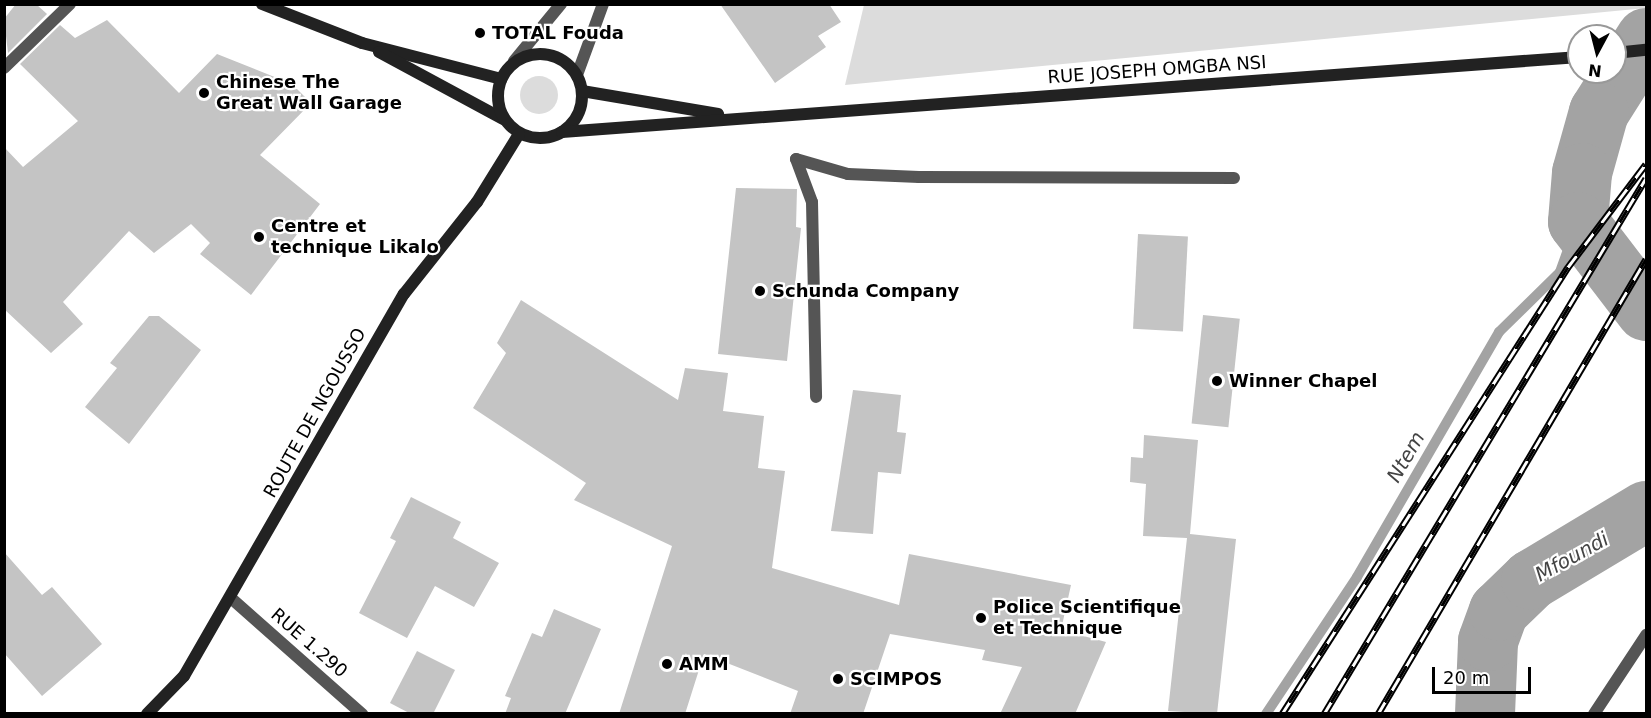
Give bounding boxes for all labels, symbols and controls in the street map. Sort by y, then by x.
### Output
place label: TOTAL Fouda [492,22,624,44]
north arrow [1567,24,1627,84]
marker: TOTAL Fouda [473,26,487,40]
street label: RUE JOSEPH OMGBA NSI [1047,52,1267,88]
text: N [1587,60,1603,81]
place label: Chinese The Great Wall Garage [216,72,402,115]
marker: Chinese The Great Wall Garage [197,86,211,100]
place label: Centre et technique Likalo [271,216,439,258]
marker: Centre et technique Likalo [252,230,266,244]
place label: Schunda Company [772,280,959,302]
marker: Schunda Company [753,284,767,298]
street label: ROUTE DE NGOUSSO [259,324,371,502]
place label: Winner Chapel [1229,370,1377,392]
marker: Winner Chapel [1210,374,1224,388]
water label: Ntem [1382,427,1430,487]
water label: Mfoundi [1531,527,1613,587]
place label: Police Scientifique et Technique [993,597,1181,640]
street label: RUE 1.290 [266,604,352,682]
marker: Police Scientifique et Technique [974,611,988,625]
place label: AMM [679,653,729,675]
scale bar [1435,655,1534,693]
marker: AMM [660,657,674,671]
text: 20 m [1443,667,1489,688]
place label: SCIMPOS [850,668,942,690]
marker: SCIMPOS [831,672,845,686]

